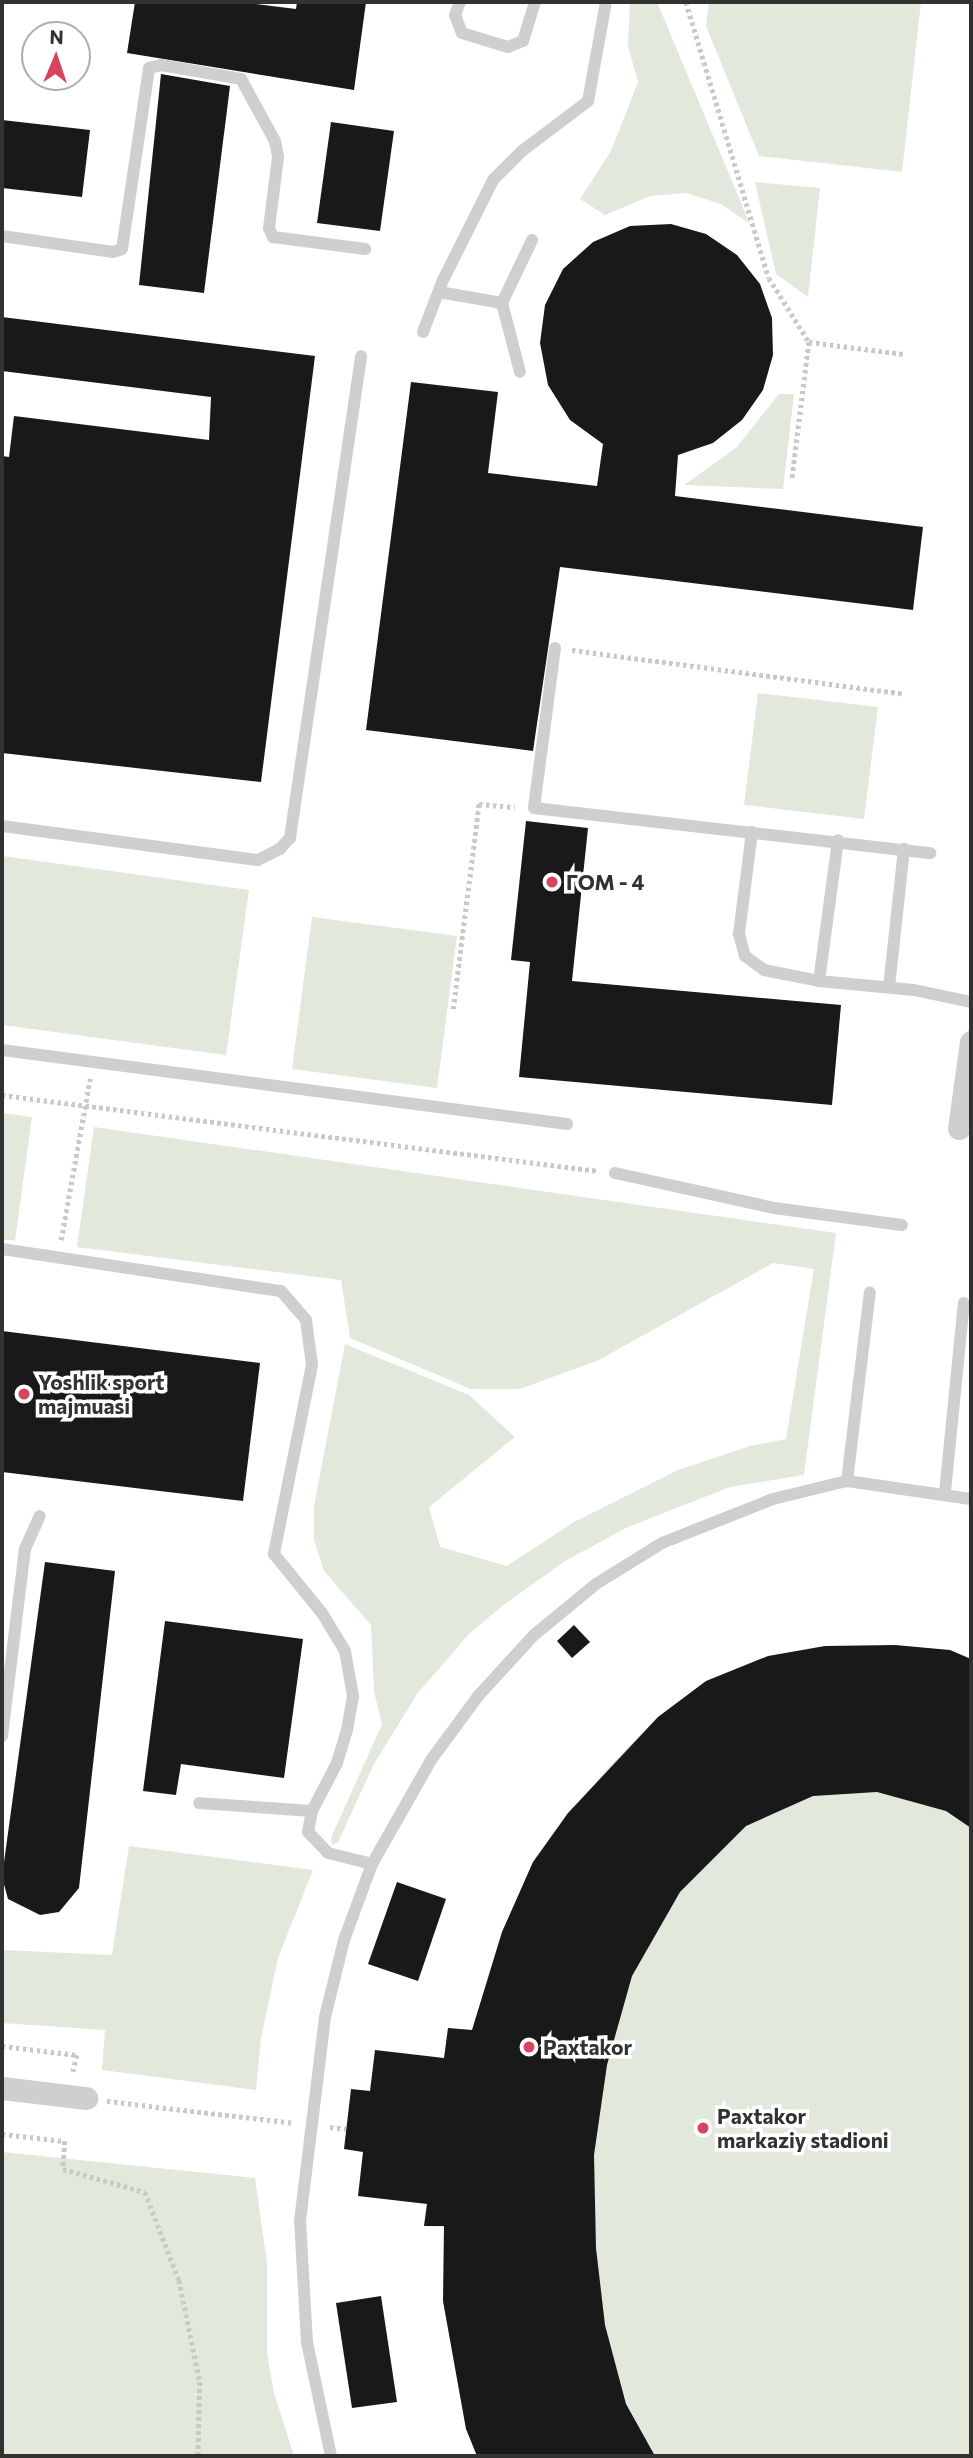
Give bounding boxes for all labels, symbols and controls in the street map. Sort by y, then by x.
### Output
north arrow [21,21,91,91]
text: N [49,25,64,48]
place label: ГОМ - 4 [566,869,644,895]
marker: ГОМ - 4 [544,874,560,890]
place label: Yoshlik sport majmuasi [38,1369,164,1419]
marker: Yoshlik sport majmuasi [16,1386,32,1402]
place label: Paxtakor [543,2034,632,2060]
marker: Paxtakor [521,2039,537,2055]
place label: Paxtakor markaziy stadioni [717,2103,889,2153]
marker: Paxtakor markaziy stadioni [695,2120,711,2136]

